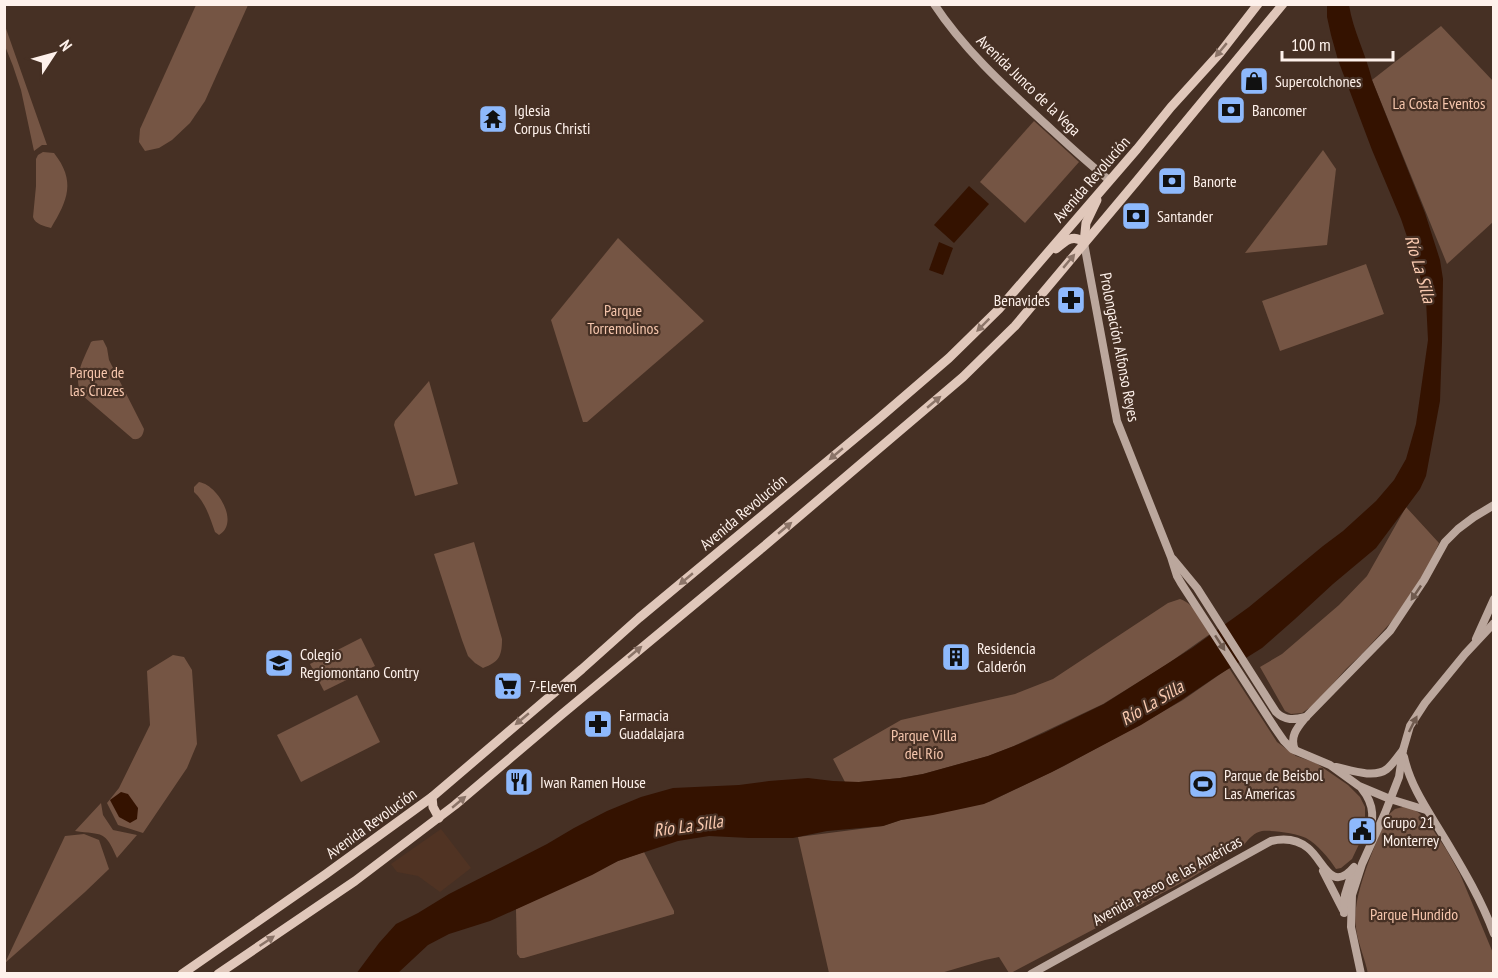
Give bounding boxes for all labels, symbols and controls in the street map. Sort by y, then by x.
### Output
north arrow [24,24,84,84]
scale bar [1282,24,1393,62]
street label: Avenida Junco de la Vega [973,30,1085,140]
text: 100 m [1291,33,1331,56]
text: N [56,36,77,55]
one-way arrow [1215,42,1228,57]
shop icon: Supercolchones [1238,65,1270,97]
place label: Supercolchones [1275,71,1362,91]
park label: La Costa Eventos [1393,93,1485,113]
bank icon: Bancomer [1215,94,1247,126]
place label: Iglesia Corpus Christi [514,100,590,138]
place label: Bancomer [1252,100,1307,120]
temple icon: Iglesia Corpus Christi [477,103,509,135]
street label: Avenida Revolución [1048,132,1134,226]
bank icon: Banorte [1156,165,1188,197]
place label: Banorte [1193,171,1237,191]
bank icon: Santander [1120,200,1152,232]
place label: Santander [1157,206,1214,226]
water label: Río La Silla [1400,232,1441,306]
one-way arrow [1062,253,1075,269]
street label: Prolongación Alfonso Reyes [1096,271,1144,423]
pharmacy icon: Benavides [1055,284,1087,316]
place label: Benavides [994,290,1050,310]
park label: Parque Torremolinos [587,300,659,338]
one-way arrow [976,318,990,332]
park label: Parque de las Cruzes [70,362,124,400]
one-way arrow [926,396,941,409]
one-way arrow [829,448,844,460]
street label: Avenida Revolución [695,470,791,554]
one-way arrow [777,522,792,535]
one-way arrow [678,572,694,585]
one-way arrow [1410,585,1421,601]
one-way arrow [1215,635,1226,651]
place label: Residencia Calderón [977,638,1036,676]
building icon: Residencia Calderón [940,641,972,673]
place label: Colegio Regiomontano Contry [300,644,419,682]
one-way arrow [627,646,643,659]
school or university icon: Colegio Regiomontano Contry [263,647,295,679]
supermarket icon: 7-Eleven [492,670,524,702]
water label: Río La Silla [1116,674,1188,730]
place label: 7-Eleven [529,676,577,696]
place label: Farmacia Guadalajara [619,705,684,743]
pharmacy icon: Farmacia Guadalajara [582,708,614,740]
one-way arrow [515,712,530,725]
one-way arrow [1407,715,1417,733]
park label: Parque Villa del Río [891,725,957,763]
place label: Parque de Beisbol Las Americas [1224,765,1323,803]
restaurant icon: Iwan Ramen House [503,766,535,798]
sports icon: Parque de Beisbol Las Americas [1187,768,1219,800]
place label: Iwan Ramen House [540,772,646,792]
street label: Avenida Revolución [322,783,420,863]
one-way arrow [451,796,466,809]
water label: Río La Silla [652,809,725,842]
place label: Grupo 21 Monterrey [1383,812,1439,850]
public building icon: Grupo 21 Monterrey [1346,815,1378,847]
street label: Avenida Paseo de las Américas [1089,831,1245,929]
park label: Parque Hundido [1370,904,1458,924]
one-way arrow [259,936,275,947]

